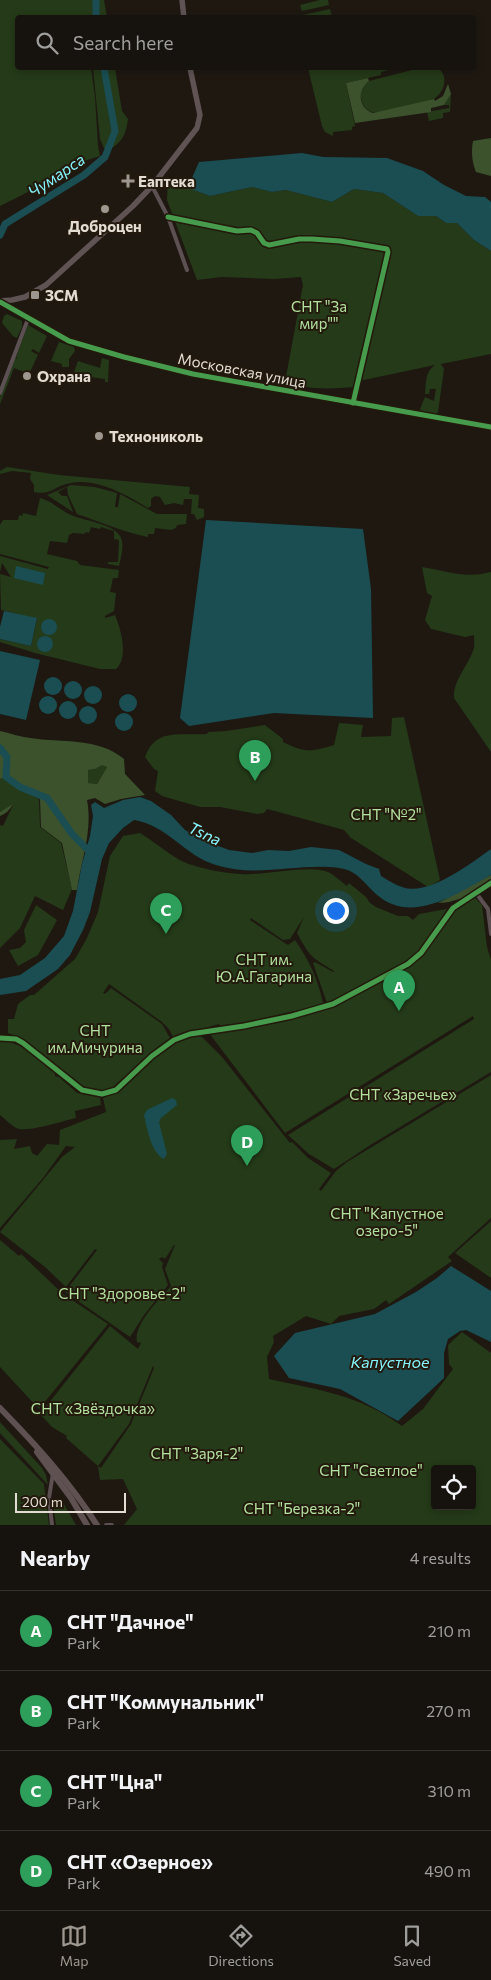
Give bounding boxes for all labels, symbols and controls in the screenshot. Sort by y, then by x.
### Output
search box [15,15,476,70]
icon: search [33,29,61,57]
text: Search here [73,31,173,54]
water label: Чумарса [24,149,88,201]
place label: Еаптека [138,172,195,190]
marker: Еаптека [122,175,134,187]
marker: Доброцен [99,203,111,215]
place label: Доброцен [68,217,142,235]
place label: ЗСМ [45,286,79,304]
marker: ЗСМ [29,289,41,301]
park label: СНТ "За мир"" [291,297,347,332]
street label: Московская улица [176,349,308,391]
place label: Охрана [37,367,91,385]
marker: Охрана [21,370,33,382]
place label: Технониколь [109,427,203,445]
marker: Технониколь [93,430,105,442]
pin: B [239,740,271,781]
park label: СНТ "№2" [350,805,422,823]
water label: Tsna [186,817,224,849]
pin: C [150,893,182,934]
your location [323,898,349,924]
park label: СНТ им. Ю.А.Гагарина [216,950,312,985]
pin: A [383,970,415,1011]
park label: СНТ им.Мичурина [47,1021,143,1056]
park label: СНТ «Заречье» [349,1085,457,1103]
pin: D [231,1125,263,1166]
park label: СНТ "Капустное озеро-5" [330,1204,444,1239]
park label: СНТ "Здоровье-2" [58,1284,186,1302]
water label: Капустное [351,1352,430,1371]
park label: СНТ «Звёздочка» [31,1399,156,1417]
park label: СНТ "Заря-2" [151,1444,243,1462]
park label: СНТ "Светлое" [319,1461,423,1479]
map controls [431,1465,476,1510]
button: locate [431,1465,476,1510]
scale bar [15,1490,126,1513]
text: 200 m [22,1493,63,1510]
park label: СНТ "Березка-2" [244,1499,360,1517]
text: Nearby [20,1545,90,1570]
text: 4 results [410,1548,471,1567]
text: СНТ "Дачное" [67,1610,194,1633]
text: A [30,1621,42,1640]
text: 210 m [428,1621,471,1640]
text: Park [67,1633,100,1652]
text: СНТ "Коммунальник" [67,1690,264,1713]
text: B [31,1701,41,1720]
text: 270 m [426,1701,471,1720]
text: Park [67,1713,100,1732]
text: СНТ "Цна" [67,1770,162,1793]
text: C [31,1781,41,1800]
text: 310 m [428,1781,471,1800]
text: Park [67,1793,100,1812]
text: СНТ «Озерное» [67,1850,213,1873]
text: D [30,1861,42,1880]
text: 490 m [424,1861,471,1880]
text: Park [67,1873,100,1892]
tab: Map [60,1922,89,1969]
tab: Directions [208,1922,274,1969]
tab: Saved [393,1922,431,1969]

